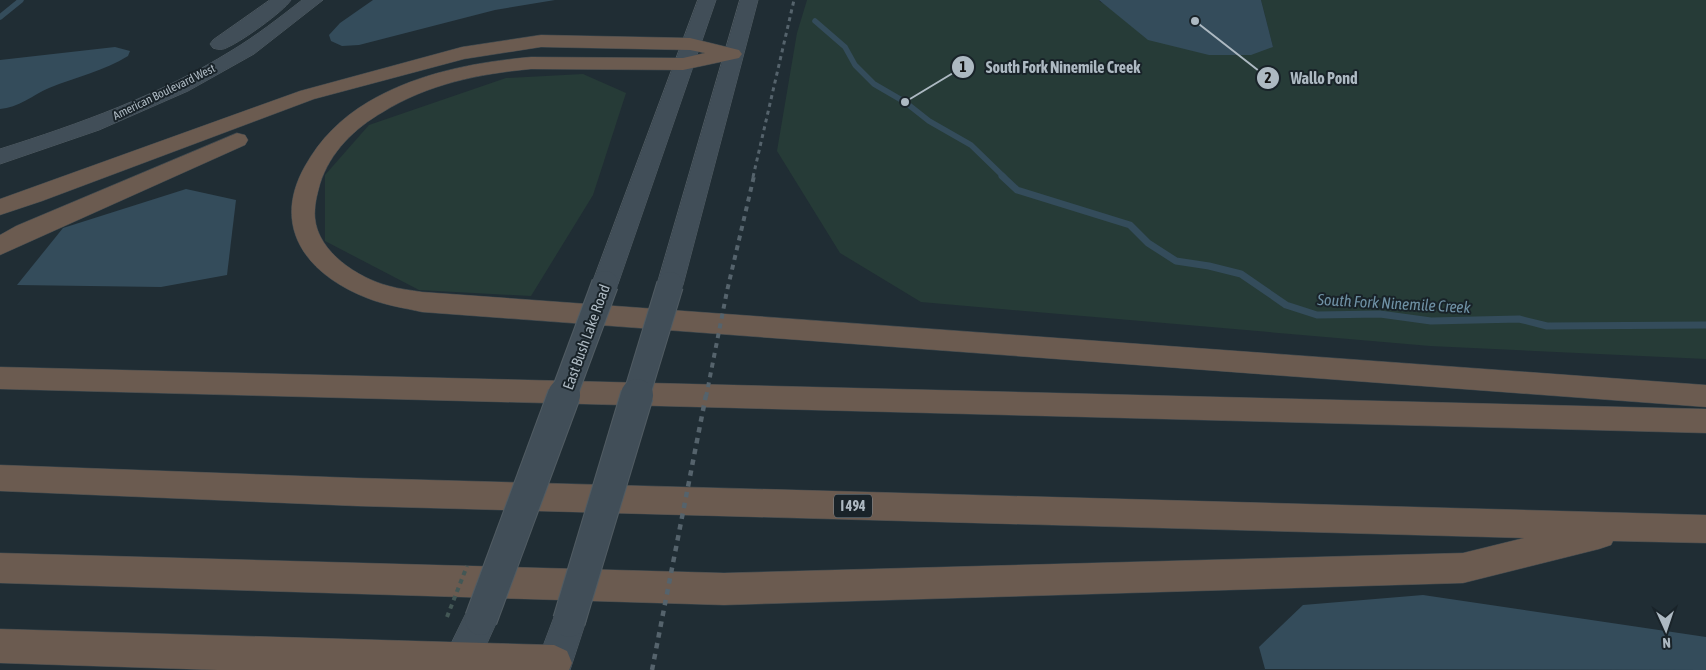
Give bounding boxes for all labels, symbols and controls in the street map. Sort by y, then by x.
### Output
callout: South Fork Ninemile Creek [951,52,1150,83]
text: 1 [959,58,967,75]
text: South Fork Ninemile Creek [986,58,1141,76]
street label: American Boulevard West [111,61,218,123]
callout: Wallo Pond [1255,63,1368,94]
text: 2 [1264,69,1272,86]
text: Wallo Pond [1289,69,1358,87]
street label: East Bush Lake Road [559,282,613,392]
water label: South Fork Ninemile Creek [1316,290,1472,316]
road number: I 494 [834,494,872,518]
north arrow [1641,605,1691,655]
text: N [1662,635,1671,651]

